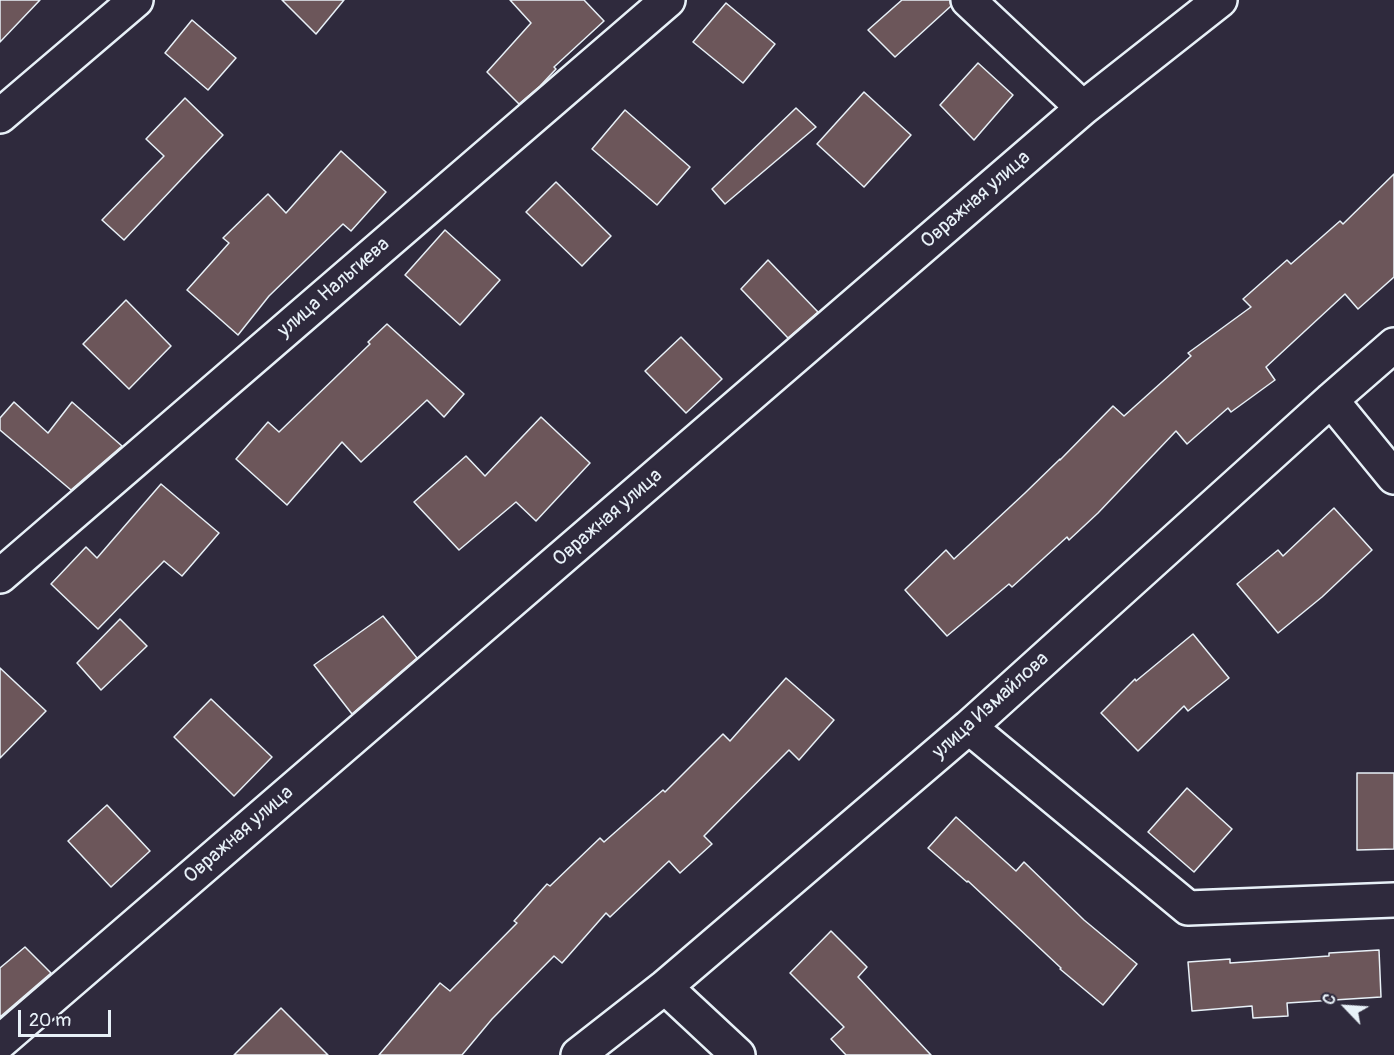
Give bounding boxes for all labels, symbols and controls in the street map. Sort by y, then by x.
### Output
street label: Овражная улица [916,146,1036,254]
street label: улица Нальгиева [273,233,395,343]
street label: Овражная улица [548,464,668,572]
street label: улица Измайлова [928,647,1054,765]
street label: Овражная улица [179,781,299,889]
north arrow [1316,977,1376,1037]
text: С [1319,991,1341,1008]
scale bar [21,998,114,1036]
text: 20 m [29,1009,71,1032]

